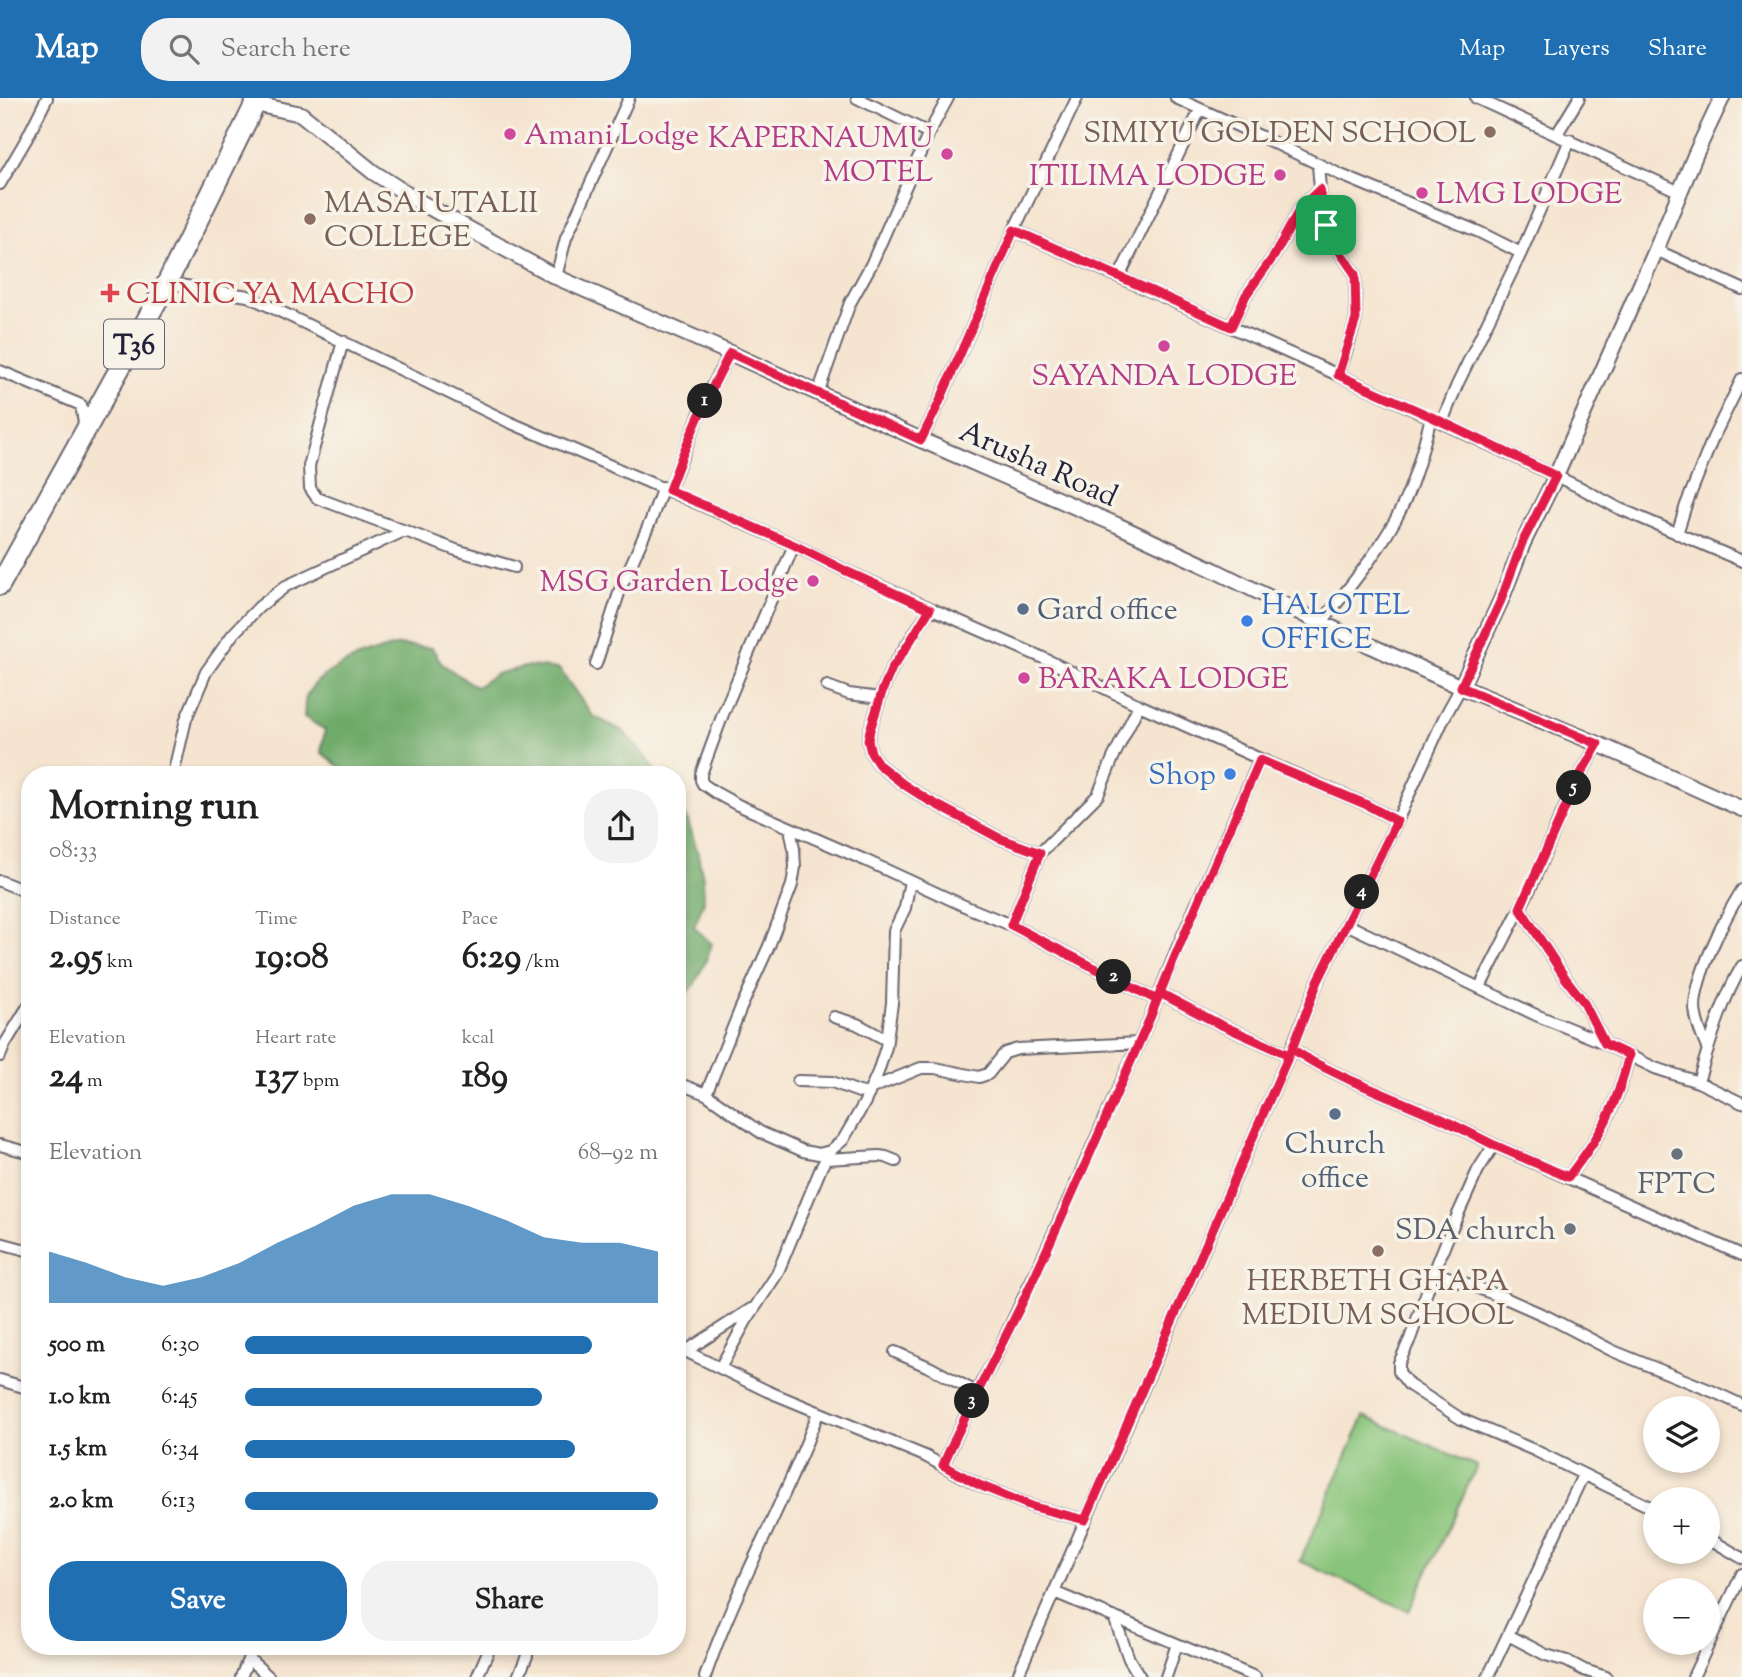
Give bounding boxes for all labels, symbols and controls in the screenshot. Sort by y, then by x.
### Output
search box [141,18,631,81]
text: Map [35,25,99,73]
icon: search [165,30,203,68]
text: Search here [221,31,351,68]
text: Map [1459,32,1505,66]
text: Layers [1543,32,1610,66]
text: Share [1648,32,1707,66]
place label: SIMIYU GOLDEN SCHOOL [1083,113,1476,156]
place label: Amani Lodge [524,115,699,158]
place label: KAPERNAUMU MOTEL [708,118,933,195]
marker: SIMIYU GOLDEN SCHOOL [1482,124,1498,140]
marker: Amani Lodge [502,126,518,142]
marker: KAPERNAUMU MOTEL [939,146,955,162]
place label: ITILIMA LODGE [1029,156,1266,199]
marker: ITILIMA LODGE [1272,167,1288,183]
place label: LMG LODGE [1436,174,1622,217]
place label: MASAI UTALII COLLEGE [324,183,538,260]
marker: LMG LODGE [1414,185,1430,201]
pin [1296,195,1356,255]
icon: arrive [1307,206,1345,244]
marker: MASAI UTALII COLLEGE [302,211,318,227]
place label: CLINIC YA MACHO [126,274,414,317]
marker: CLINIC YA MACHO [100,283,120,303]
road number: T36 [104,320,164,368]
marker: SAYANDA LODGE [1156,338,1172,354]
place label: SAYANDA LODGE [1031,356,1297,399]
pin: 1 [688,384,722,418]
text: 1 [701,387,708,414]
street label: Arusha Road [952,411,1124,519]
place label: MSG Garden Lodge [540,562,799,605]
marker: MSG Garden Lodge [805,573,821,589]
place label: HALOTEL OFFICE [1261,585,1410,662]
place label: Gard office [1037,590,1178,633]
marker: Gard office [1015,601,1031,617]
marker: HALOTEL OFFICE [1239,613,1255,629]
place label: BARAKA LODGE [1038,659,1289,702]
marker: BARAKA LODGE [1016,670,1032,686]
place label: Shop [1148,755,1216,798]
marker: Shop [1222,766,1238,782]
pin: 5 [1556,770,1592,806]
text: 5 [1570,774,1577,801]
text: Morning run [49,782,259,836]
button: share [584,789,658,863]
text: 08:33 [49,835,97,868]
pin: 4 [1344,874,1380,910]
text: 4 [1357,878,1366,905]
text: Distance [49,906,121,933]
text: Time [255,906,298,933]
text: Pace [462,906,498,933]
text: 2.95 [49,933,103,984]
text: 19:08 [255,933,329,984]
text: 6:29 [462,933,521,984]
text: km [103,949,133,976]
text: /km [521,949,560,976]
pin: 2 [1096,960,1132,994]
text: 2 [1109,963,1118,990]
text: Elevation [49,1025,126,1052]
text: Heart rate [255,1025,336,1052]
text: kcal [462,1025,494,1052]
text: 24 [49,1052,83,1103]
text: 137 [255,1052,299,1103]
text: 189 [462,1052,508,1103]
text: m [83,1068,103,1095]
text: bpm [299,1068,339,1095]
marker: Church office [1327,1106,1343,1122]
place label: Church office [1284,1124,1386,1201]
text: Elevation [49,1137,142,1170]
text: 68–92 m [578,1137,658,1170]
marker: FPTC [1669,1146,1685,1162]
place label: FPTC [1638,1164,1716,1207]
place label: SDA church [1395,1210,1556,1253]
marker: SDA church [1562,1221,1578,1237]
marker: HERBETH GHAPA MEDIUM SCHOOL [1370,1243,1386,1259]
place label: HERBETH GHAPA MEDIUM SCHOOL [1242,1261,1514,1338]
text: 500 m [49,1329,105,1362]
text: 6:30 [161,1329,199,1362]
text: 1.0 km [49,1381,111,1414]
text: 6:45 [161,1381,198,1414]
pin: 3 [954,1384,990,1418]
text: 3 [968,1387,975,1414]
map controls [1643,1396,1720,1655]
button: layers [1643,1396,1720,1473]
text: 1.5 km [49,1433,107,1466]
text: 6:34 [161,1433,199,1466]
text: 2.0 km [49,1485,114,1518]
text: 6:13 [161,1485,195,1518]
button: + [1643,1487,1720,1564]
button: Save [49,1561,347,1641]
button: Share [361,1561,658,1641]
button: − [1643,1578,1720,1655]

